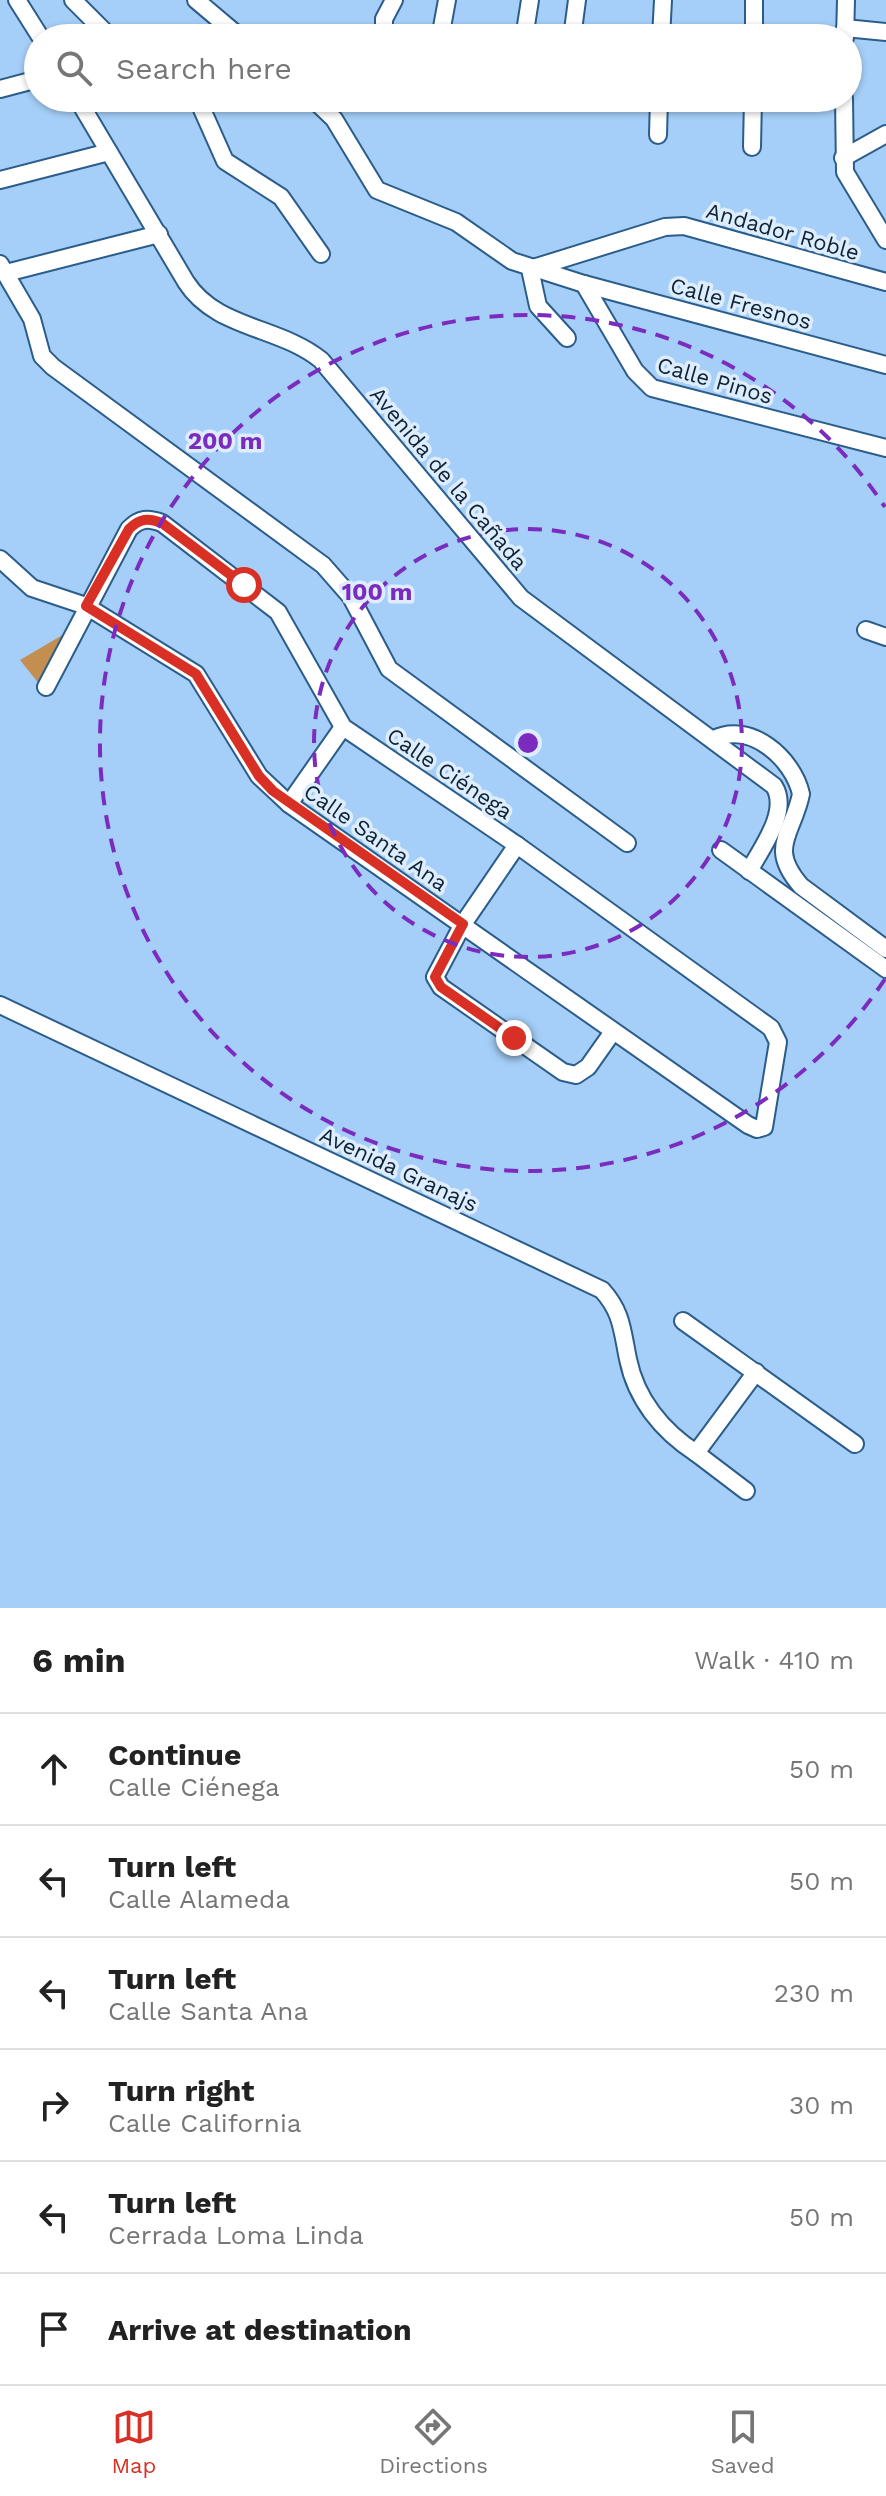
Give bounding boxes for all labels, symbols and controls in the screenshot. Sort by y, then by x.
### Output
search box [24,24,862,112]
icon: search [52,46,96,90]
text: Search here [116,51,292,86]
street label: Andador Roble [703,198,862,265]
street label: Calle Fresnos [668,273,814,334]
street label: Calle Pinos [654,352,775,409]
street label: Avenida de la Cañada [365,382,532,575]
text: 200 m [188,427,262,455]
route start [226,567,262,603]
text: 100 m [342,578,412,606]
street label: Calle Ciénega [382,722,517,824]
centre of rings [514,729,542,757]
street label: Calle Santa Ana [299,779,452,896]
route end [496,1020,532,1056]
street label: Avenida Granajs [316,1122,482,1217]
text: 6 min [32,1640,126,1680]
text: Walk · 410 m [694,1645,854,1675]
text: Continue [108,1737,241,1772]
icon: ahead [32,1747,76,1791]
text: 50 m [789,1754,854,1784]
text: Calle Ciénega [108,1772,280,1802]
text: Turn left [108,1849,236,1884]
icon: left [32,1859,76,1903]
text: 50 m [789,1866,854,1896]
text: Calle Alameda [108,1884,290,1914]
text: Turn left [108,1961,236,1996]
icon: left [32,1971,76,2015]
text: 230 m [774,1978,854,2008]
text: Calle Santa Ana [108,1996,308,2026]
text: Turn right [108,2073,254,2108]
icon: right [32,2083,76,2127]
text: 30 m [789,2090,854,2120]
text: Calle California [108,2108,302,2138]
text: Turn left [108,2185,236,2220]
icon: left [32,2195,76,2239]
text: 50 m [789,2202,854,2232]
text: Cerrada Loma Linda [108,2220,364,2250]
icon: arrive [32,2307,76,2351]
text: Arrive at destination [108,2312,412,2347]
tab: Map [111,2405,156,2478]
tab: Directions [379,2405,488,2478]
tab: Saved [711,2405,775,2478]

